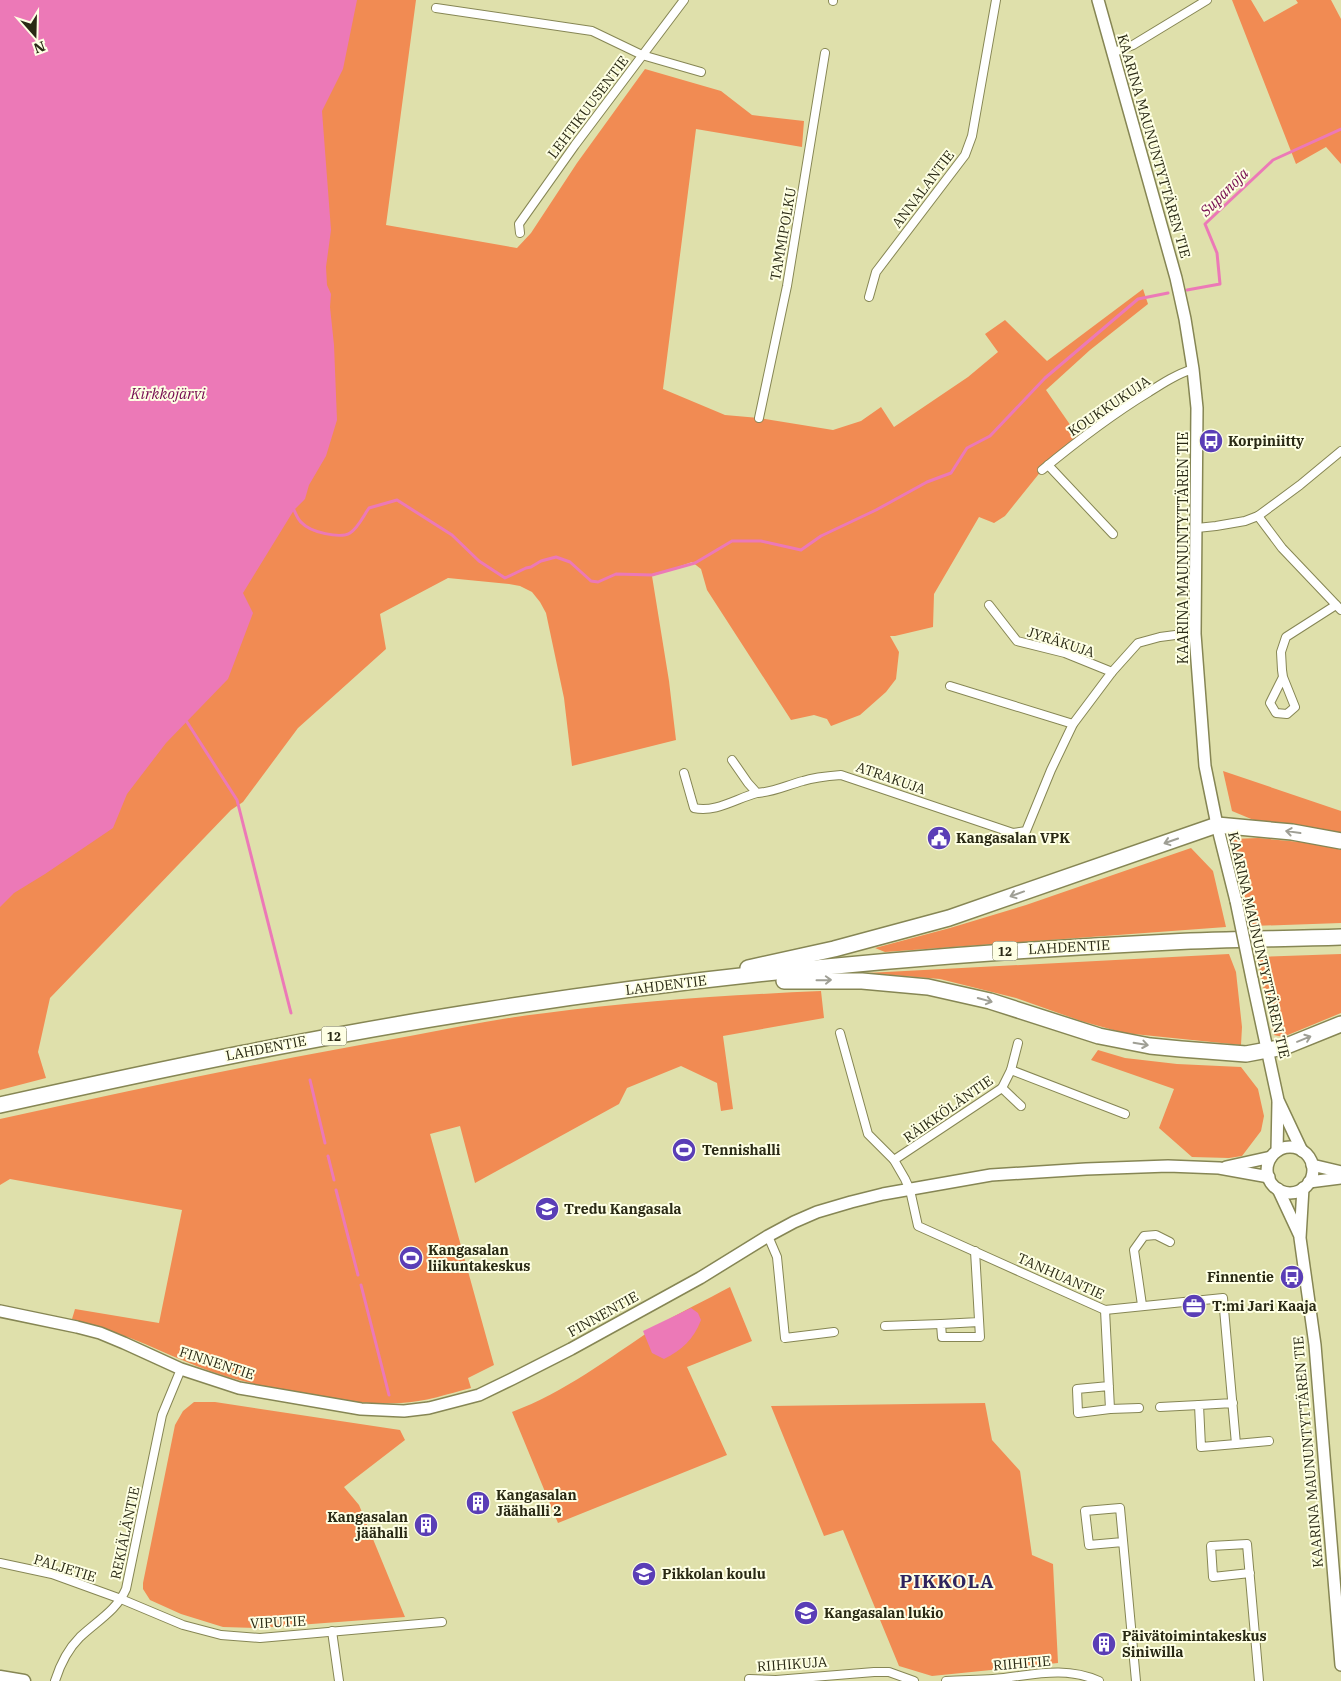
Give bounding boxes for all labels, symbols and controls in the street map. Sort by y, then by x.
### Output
north arrow [10,10,60,60]
street label: KAARINA MAUNUNTYTTÄREN TIE [1113,32,1195,260]
text: N [31,37,48,58]
street label: LEHTIKUUSENTIE [544,52,632,162]
street label: ANNALANTIE [888,147,958,231]
water label: Supanoja [1195,163,1253,221]
street label: TAMMIPOLKU [766,186,800,282]
street label: KOUKKUKUJA [1064,372,1154,440]
water label: Kirkkojärvi [130,384,206,403]
bus stop icon: Korpiniitty [1198,428,1224,454]
street label: KAARINA MAUNUNTYTTÄREN TIE [1174,432,1192,664]
place label: Korpiniitty [1228,432,1304,450]
street label: JYRÄKUJA [1025,623,1097,661]
street label: ATRAKUJA [854,758,929,798]
public building icon: Kangasalan VPK [926,825,952,851]
one-way arrow [1286,827,1302,837]
place label: Kangasalan VPK [956,829,1070,847]
street label: KAARINA MAUNUNTYTTÄREN TIE [1224,830,1294,1060]
one-way arrow [1164,837,1179,846]
one-way arrow [1010,890,1026,899]
street label: LAHDENTIE [1028,936,1110,958]
road number: 12 [992,941,1018,960]
street label: LAHDENTIE [624,971,708,999]
one-way arrow [816,975,832,985]
one-way arrow [976,995,992,1005]
road number: 12 [322,1026,346,1046]
street label: LAHDENTIE [224,1031,308,1065]
one-way arrow [1296,1034,1311,1043]
one-way arrow [1132,1040,1148,1050]
street label: RÄIKKÖLÄNTIE [900,1071,996,1147]
sports icon: Tennishalli [671,1137,697,1163]
place label: Tennishalli [702,1141,781,1159]
school or university icon: Tredu Kangasala [534,1196,560,1222]
place label: Tredu Kangasala [564,1200,681,1218]
place label: Kangasalan liikuntakeskus [428,1241,530,1275]
sports icon: Kangasalan liikuntakeskus [398,1245,424,1271]
street label: TANHUANTIE [1015,1249,1107,1303]
bus stop icon: Finnentie [1279,1264,1305,1290]
place label: Finnentie [1207,1268,1274,1286]
street label: FINNENTIE [564,1287,642,1341]
office icon: T:mi Jari Kaaja [1181,1293,1207,1319]
place label: T:mi Jari Kaaja [1212,1297,1317,1315]
street label: KAARINA MAUNUNTYTTÄREN TIE [1289,1335,1327,1568]
street label: FINNENTIE [177,1342,257,1384]
street label: REKIÄLÄNTIE [106,1485,144,1581]
place label: Kangasalan Jäähalli 2 [496,1486,577,1520]
building icon: Kangasalan Jäähalli 2 [465,1490,491,1516]
place label: Kangasalan jäähalli [327,1508,408,1542]
building icon: Kangasalan jäähalli [413,1512,439,1538]
street label: PALJETIE [32,1550,98,1586]
school or university icon: Pikkolan koulu [631,1561,657,1587]
place label: Pikkolan koulu [662,1565,766,1583]
district label: PIKKOLA [899,1569,995,1593]
school or university icon: Kangasalan lukio [793,1600,819,1626]
place label: Kangasalan lukio [824,1604,943,1622]
street label: VIPUTIE [249,1612,307,1632]
place label: Päivätoimintakeskus Siniwilla [1122,1627,1267,1661]
building icon: Päivätoimintakeskus Siniwilla [1091,1631,1117,1657]
street label: RIIHITIE [992,1652,1052,1674]
street label: RIIHIKUJA [756,1653,828,1675]

